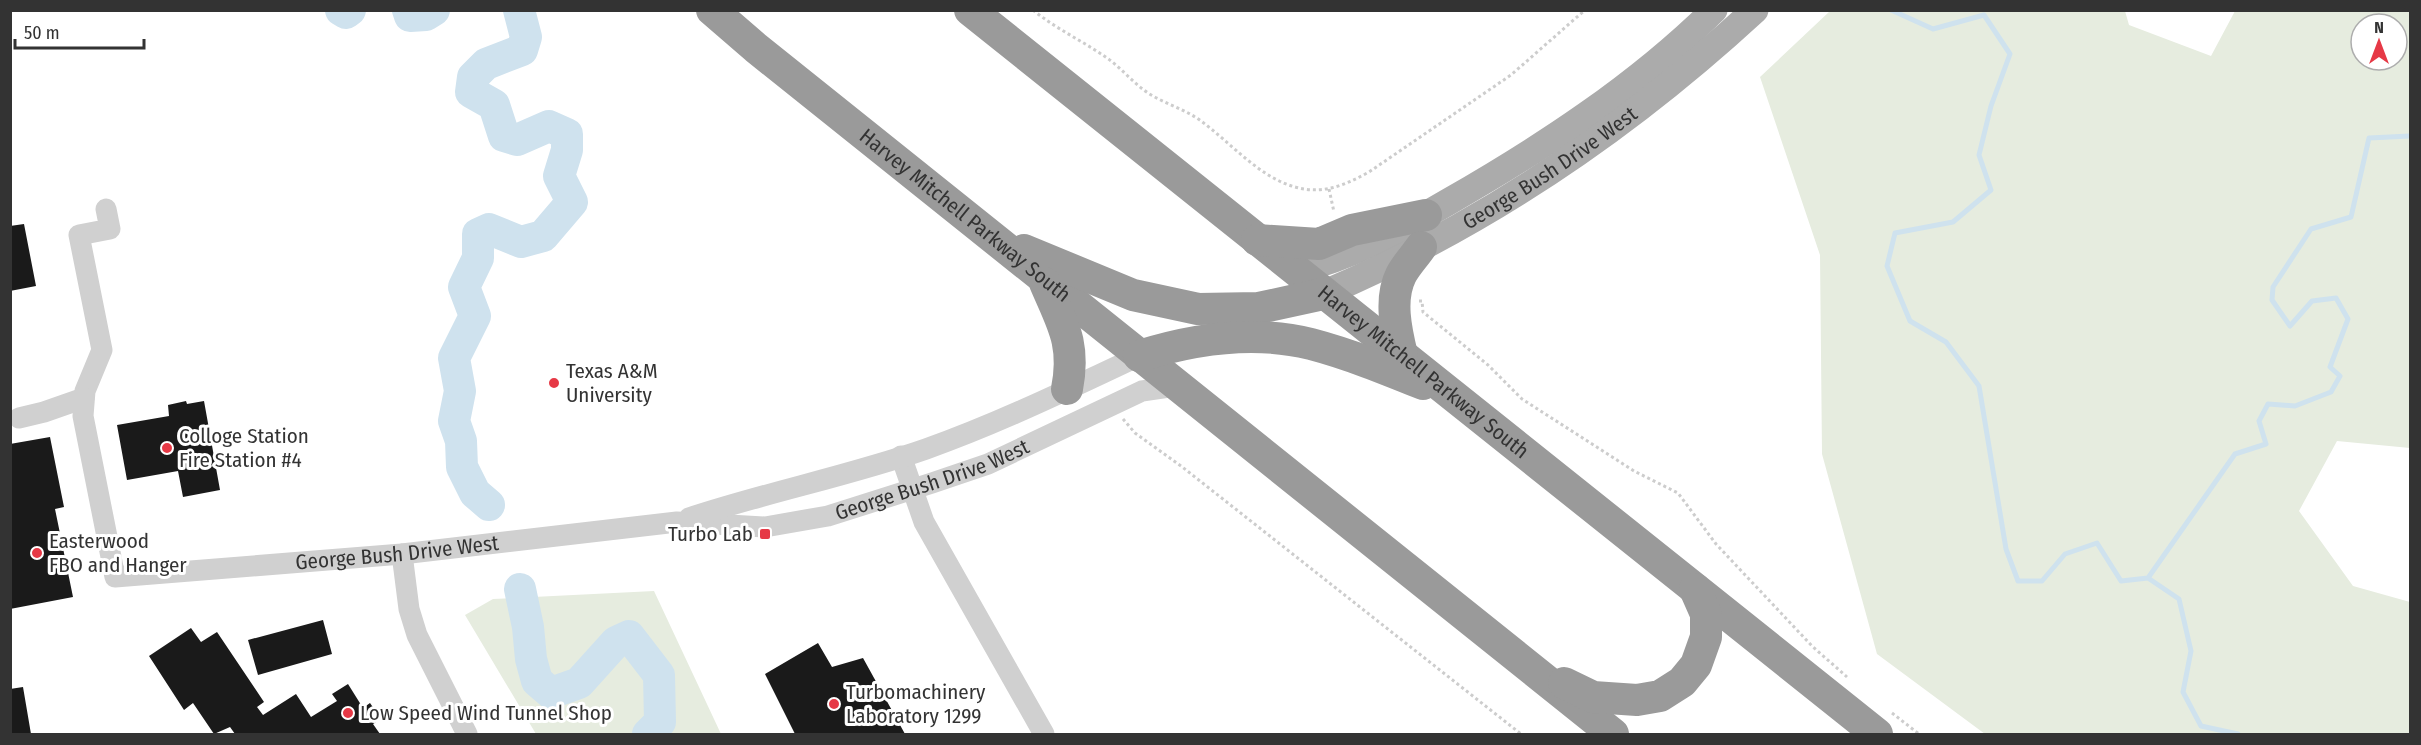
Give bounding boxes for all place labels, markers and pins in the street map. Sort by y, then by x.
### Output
place label: Texas A&M University [566,358,658,408]
marker: Texas A&M University [547,376,561,390]
place label: Colloge Station Fire Station #4 [179,423,309,473]
marker: Colloge Station Fire Station #4 [160,441,174,455]
place label: Turbo Lab [668,521,753,547]
marker: Turbo Lab [758,527,772,541]
place label: Easterwood FBO and Hanger [49,528,187,578]
marker: Easterwood FBO and Hanger [30,546,44,560]
place label: Turbomachinery Laboratory 1299 [846,679,986,729]
marker: Turbomachinery Laboratory 1299 [827,697,841,711]
place label: Low Speed Wind Tunnel Shop [360,700,612,726]
marker: Low Speed Wind Tunnel Shop [341,706,355,720]

